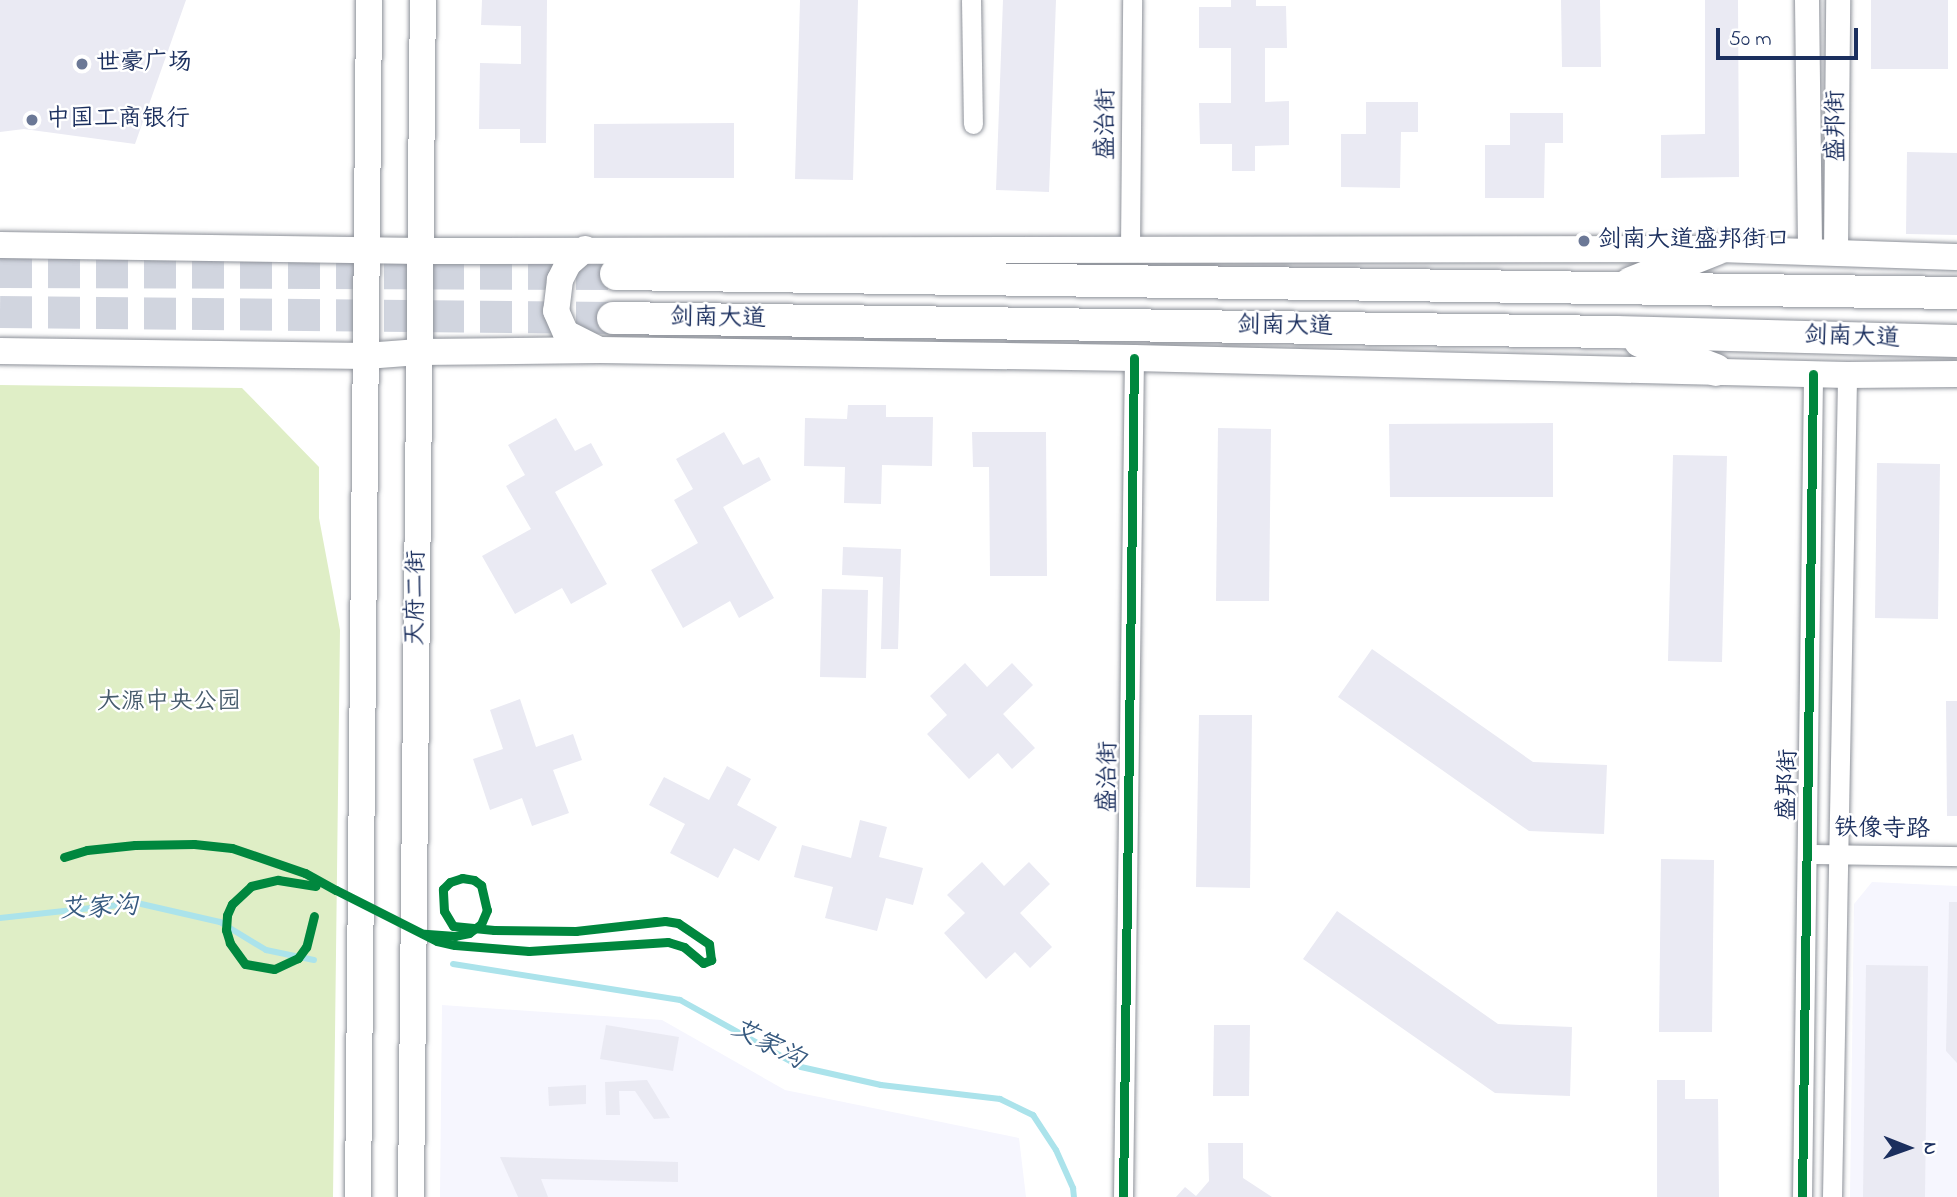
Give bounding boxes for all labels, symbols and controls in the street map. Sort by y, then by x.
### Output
scale bar [1719,14,1861,58]
text: 50 m [1729,25,1772,55]
place label: 世豪广场 [96,50,192,78]
marker: 世豪广场 [74,56,90,72]
street label: 盛治街 [1092,88,1122,160]
street label: 盛邦街 [1823,90,1851,162]
place label: 中国工商银行 [46,106,190,134]
marker: 中国工商银行 [24,112,40,128]
place label: 剑南大道盛邦街口 [1598,227,1790,255]
marker: 剑南大道盛邦街口 [1576,233,1592,249]
street label: 剑南大道 [670,304,766,334]
street label: 剑南大道 [1237,312,1333,342]
street label: 剑南大道 [1804,322,1900,354]
street label: 天府二街 [402,550,432,646]
park label: 大源中央公园 [97,689,241,717]
street label: 盛治街 [1094,741,1124,813]
street label: 盛邦街 [1774,749,1804,821]
street label: 铁像寺路 [1834,815,1930,845]
water label: 艾家沟 [59,892,139,928]
water label: 艾家沟 [725,1014,809,1078]
north arrow [1873,1113,1943,1183]
text: N [1916,1142,1943,1155]

